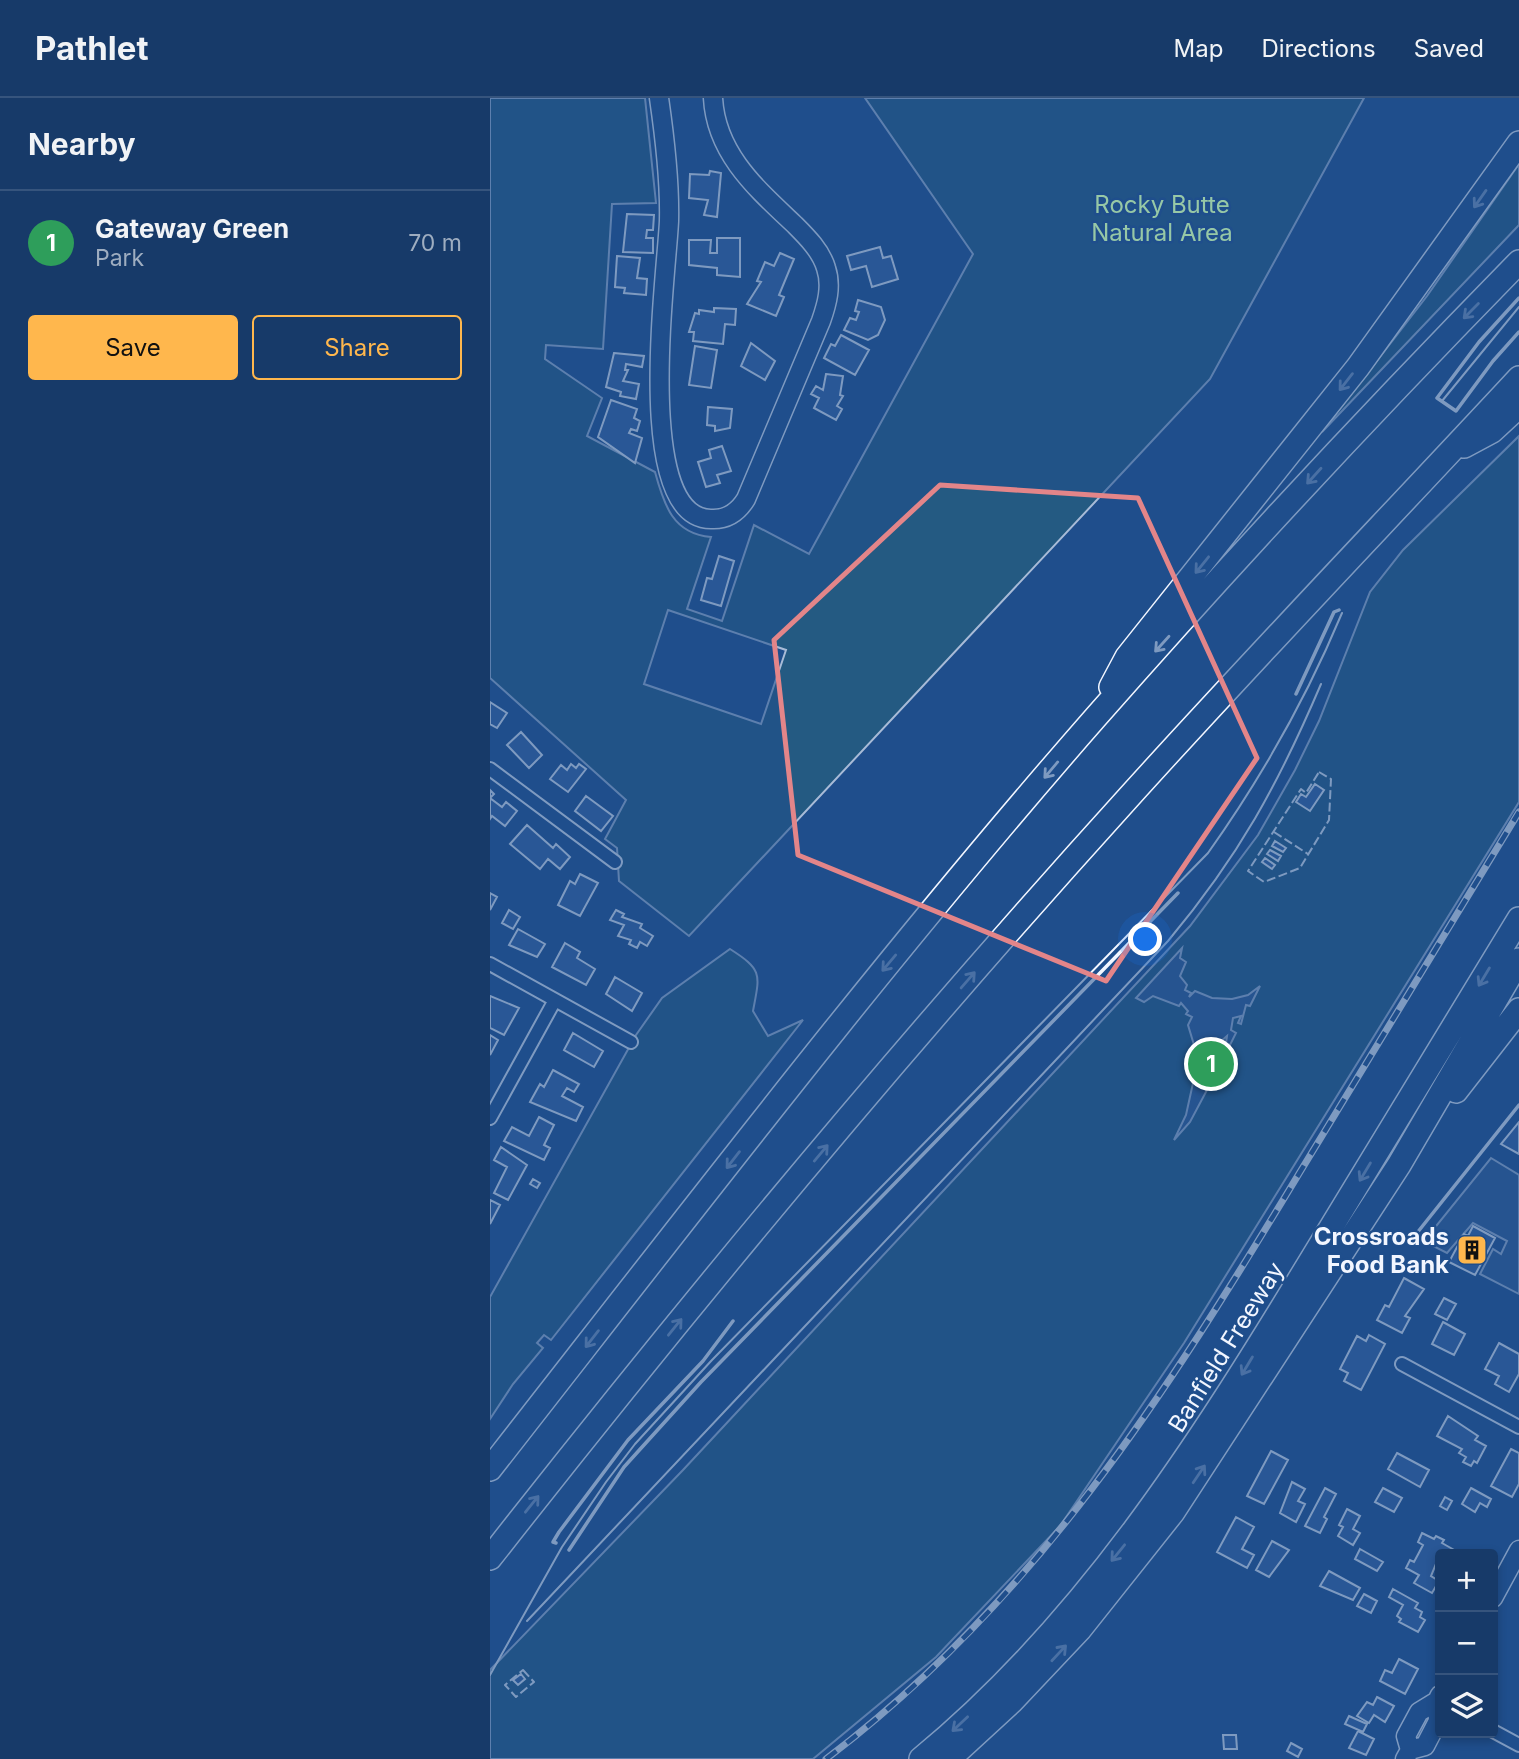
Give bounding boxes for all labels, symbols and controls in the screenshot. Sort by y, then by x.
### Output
text: Pathlet [35,28,149,68]
text: Map [1174,34,1223,63]
text: Directions [1261,34,1376,63]
text: Saved [1414,34,1484,63]
text: Nearby [28,126,136,162]
one-way arrow [1473,189,1487,208]
park label: Rocky Butte Natural Area [1091,190,1233,247]
text: Gateway Green [95,213,289,244]
text: 1 [46,229,56,257]
text: 70 m [408,229,462,257]
text: Park [95,244,144,272]
one-way arrow [1463,302,1480,319]
button: Save [28,315,238,380]
button: Share [252,315,462,380]
one-way arrow [1338,373,1353,391]
one-way arrow [1306,466,1322,484]
one-way arrow [1194,555,1210,573]
one-way arrow [1153,635,1170,652]
one-way arrow [1043,760,1059,778]
your location [1128,922,1162,956]
one-way arrow [881,953,897,971]
one-way arrow [1476,967,1490,987]
one-way arrow [960,971,976,989]
pin: 1 [1188,1038,1234,1090]
one-way arrow [813,1144,829,1162]
one-way arrow [725,1151,741,1169]
one-way arrow [1358,1161,1372,1181]
place label: Crossroads Food Bank [1314,1222,1449,1279]
building icon: Crossroads Food Bank [1455,1233,1489,1267]
street label: Banfield Freeway [1162,1257,1290,1437]
one-way arrow [667,1319,683,1337]
one-way arrow [585,1329,600,1348]
one-way arrow [1239,1355,1253,1375]
one-way arrow [1192,1465,1206,1484]
one-way arrow [525,1496,540,1514]
one-way arrow [1111,1544,1126,1562]
map controls [1435,1549,1498,1738]
button: + [1435,1549,1498,1612]
button: − [1435,1612,1498,1675]
one-way arrow [1050,1645,1067,1662]
button: layers [1435,1675,1498,1738]
one-way arrow [951,1716,969,1732]

